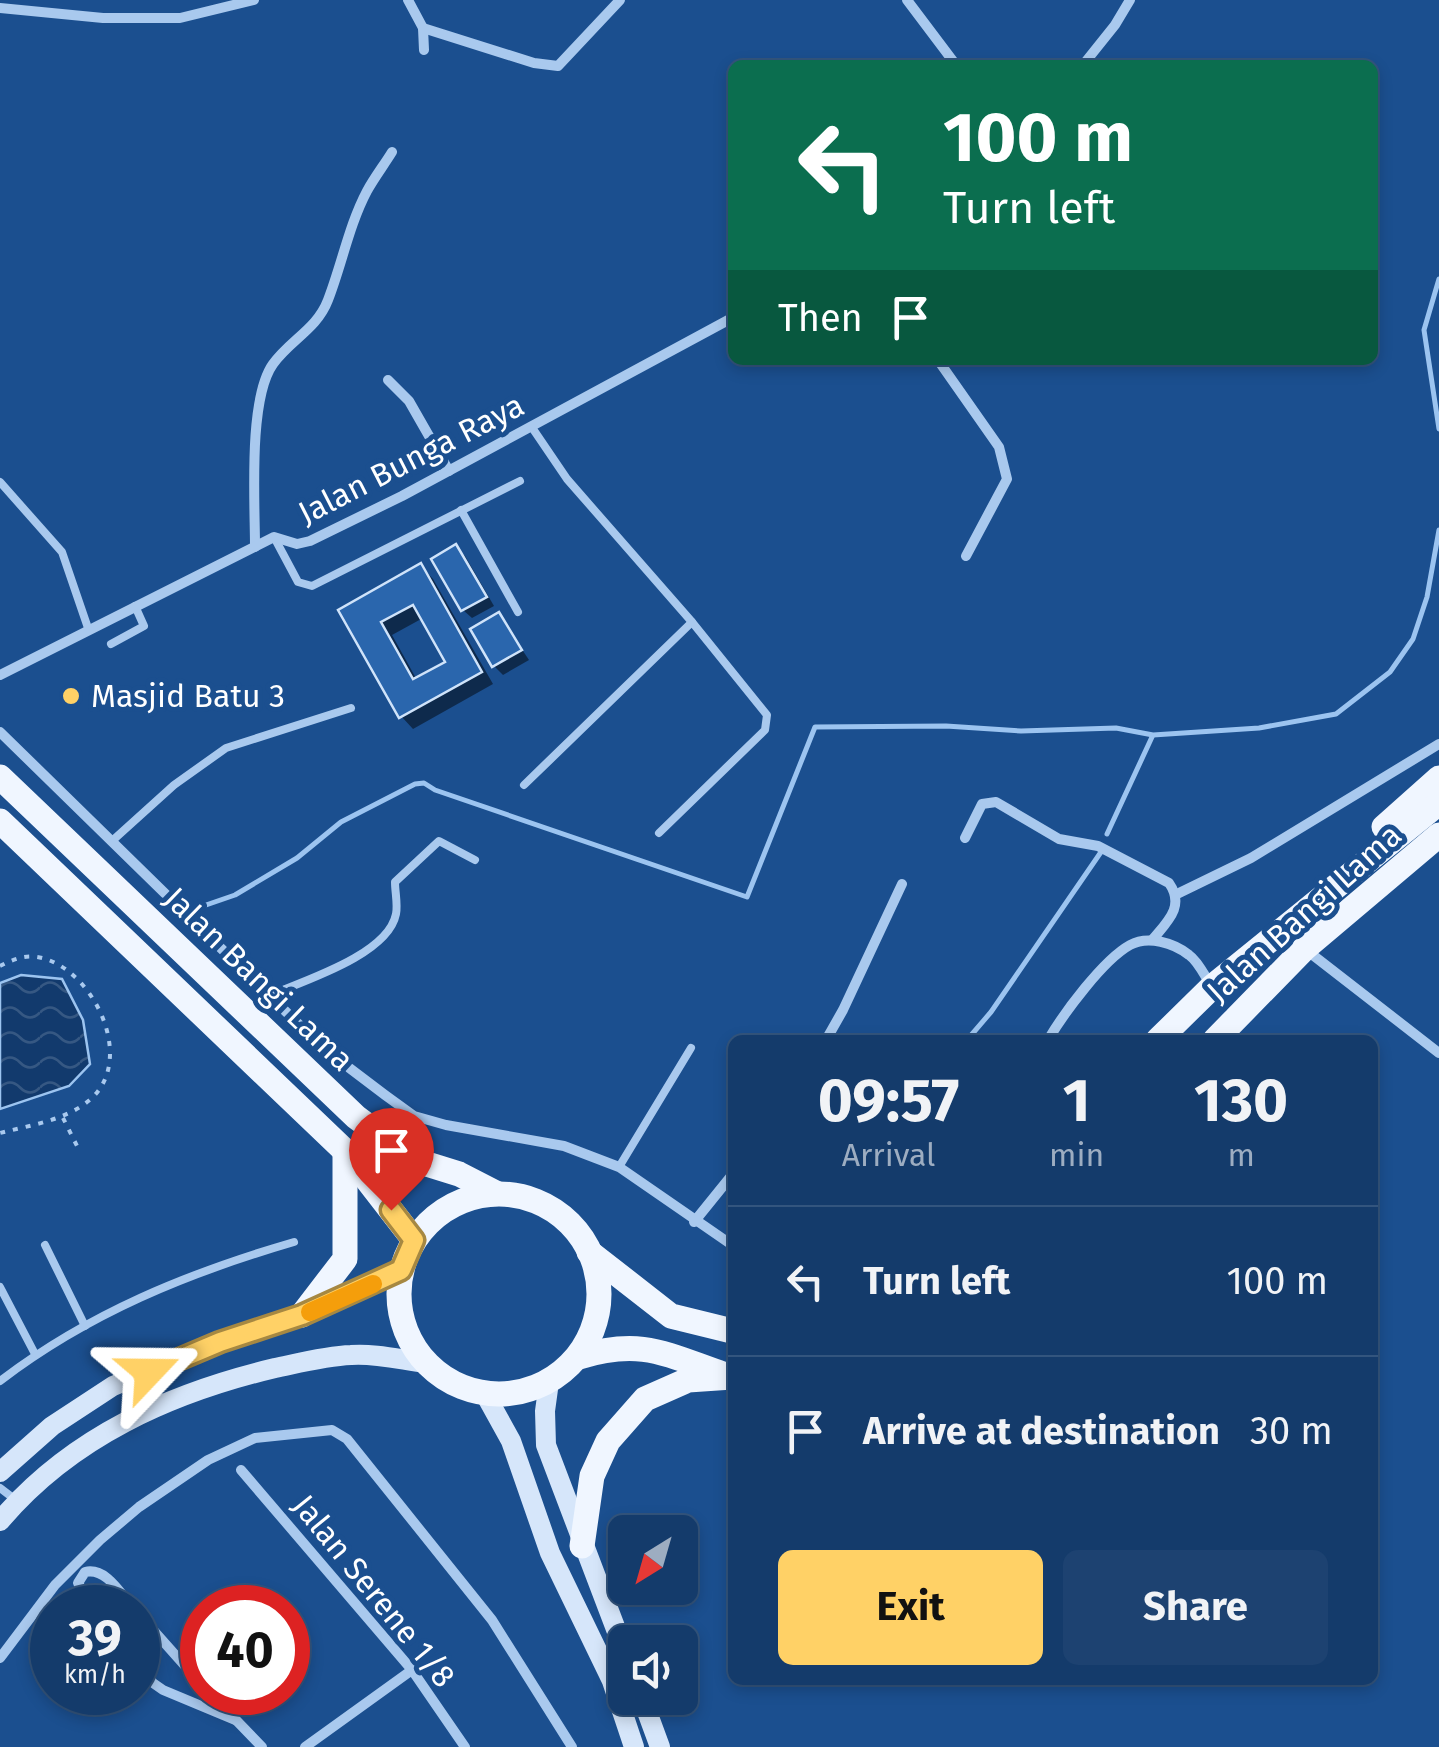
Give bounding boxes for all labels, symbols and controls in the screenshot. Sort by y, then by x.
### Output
text: 100 m [943,96,1133,180]
icon: left [778,100,908,230]
text: Turn left [943,181,1115,235]
icon: arrive [883,290,938,345]
text: Then [778,295,863,341]
street label: Jalan Bunga Raya [292,386,530,532]
place label: Masjid Batu 3 [91,677,285,715]
marker: Masjid Batu 3 [60,685,82,707]
street label: Jalan Bangi Lama [1199,816,1409,1010]
street label: Jalan Bangi Lama [156,879,362,1079]
text: 09:57 [818,1065,959,1137]
text: 1 [1063,1065,1091,1137]
text: 130 [1194,1065,1288,1137]
pin [349,1108,434,1211]
icon: arrive [364,1123,419,1178]
text: Arrival [842,1136,935,1174]
text: min [1049,1136,1104,1174]
text: m [1227,1136,1255,1174]
icon: left [778,1254,833,1309]
text: Turn left [863,1258,1010,1304]
text: 100 m [1227,1258,1328,1304]
position arrow [97,1320,201,1424]
icon: arrive [778,1404,833,1459]
text: Arrive at destination [863,1408,1220,1454]
text: 30 m [1250,1408,1333,1454]
street label: Jalan Serene 1/8 [285,1487,463,1695]
north arrow [608,1515,698,1605]
map controls [608,1515,698,1715]
button: Exit [778,1550,1043,1665]
button: Share [1063,1550,1328,1665]
speed limit sign: 40 [180,1585,310,1715]
text: 39 [68,1608,122,1668]
button: sound [608,1625,698,1715]
text: km/h [64,1660,126,1690]

